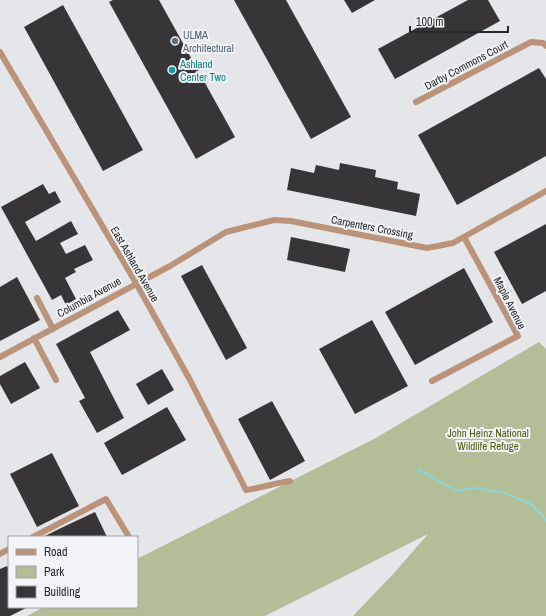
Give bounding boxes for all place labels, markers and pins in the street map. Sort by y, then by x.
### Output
place label: ULMA Architectural [182,28,234,55]
marker: ULMA Architectural [170,36,180,46]
place label: Ashland Center Two [179,57,226,84]
marker: Ashland Center Two [167,65,177,75]

